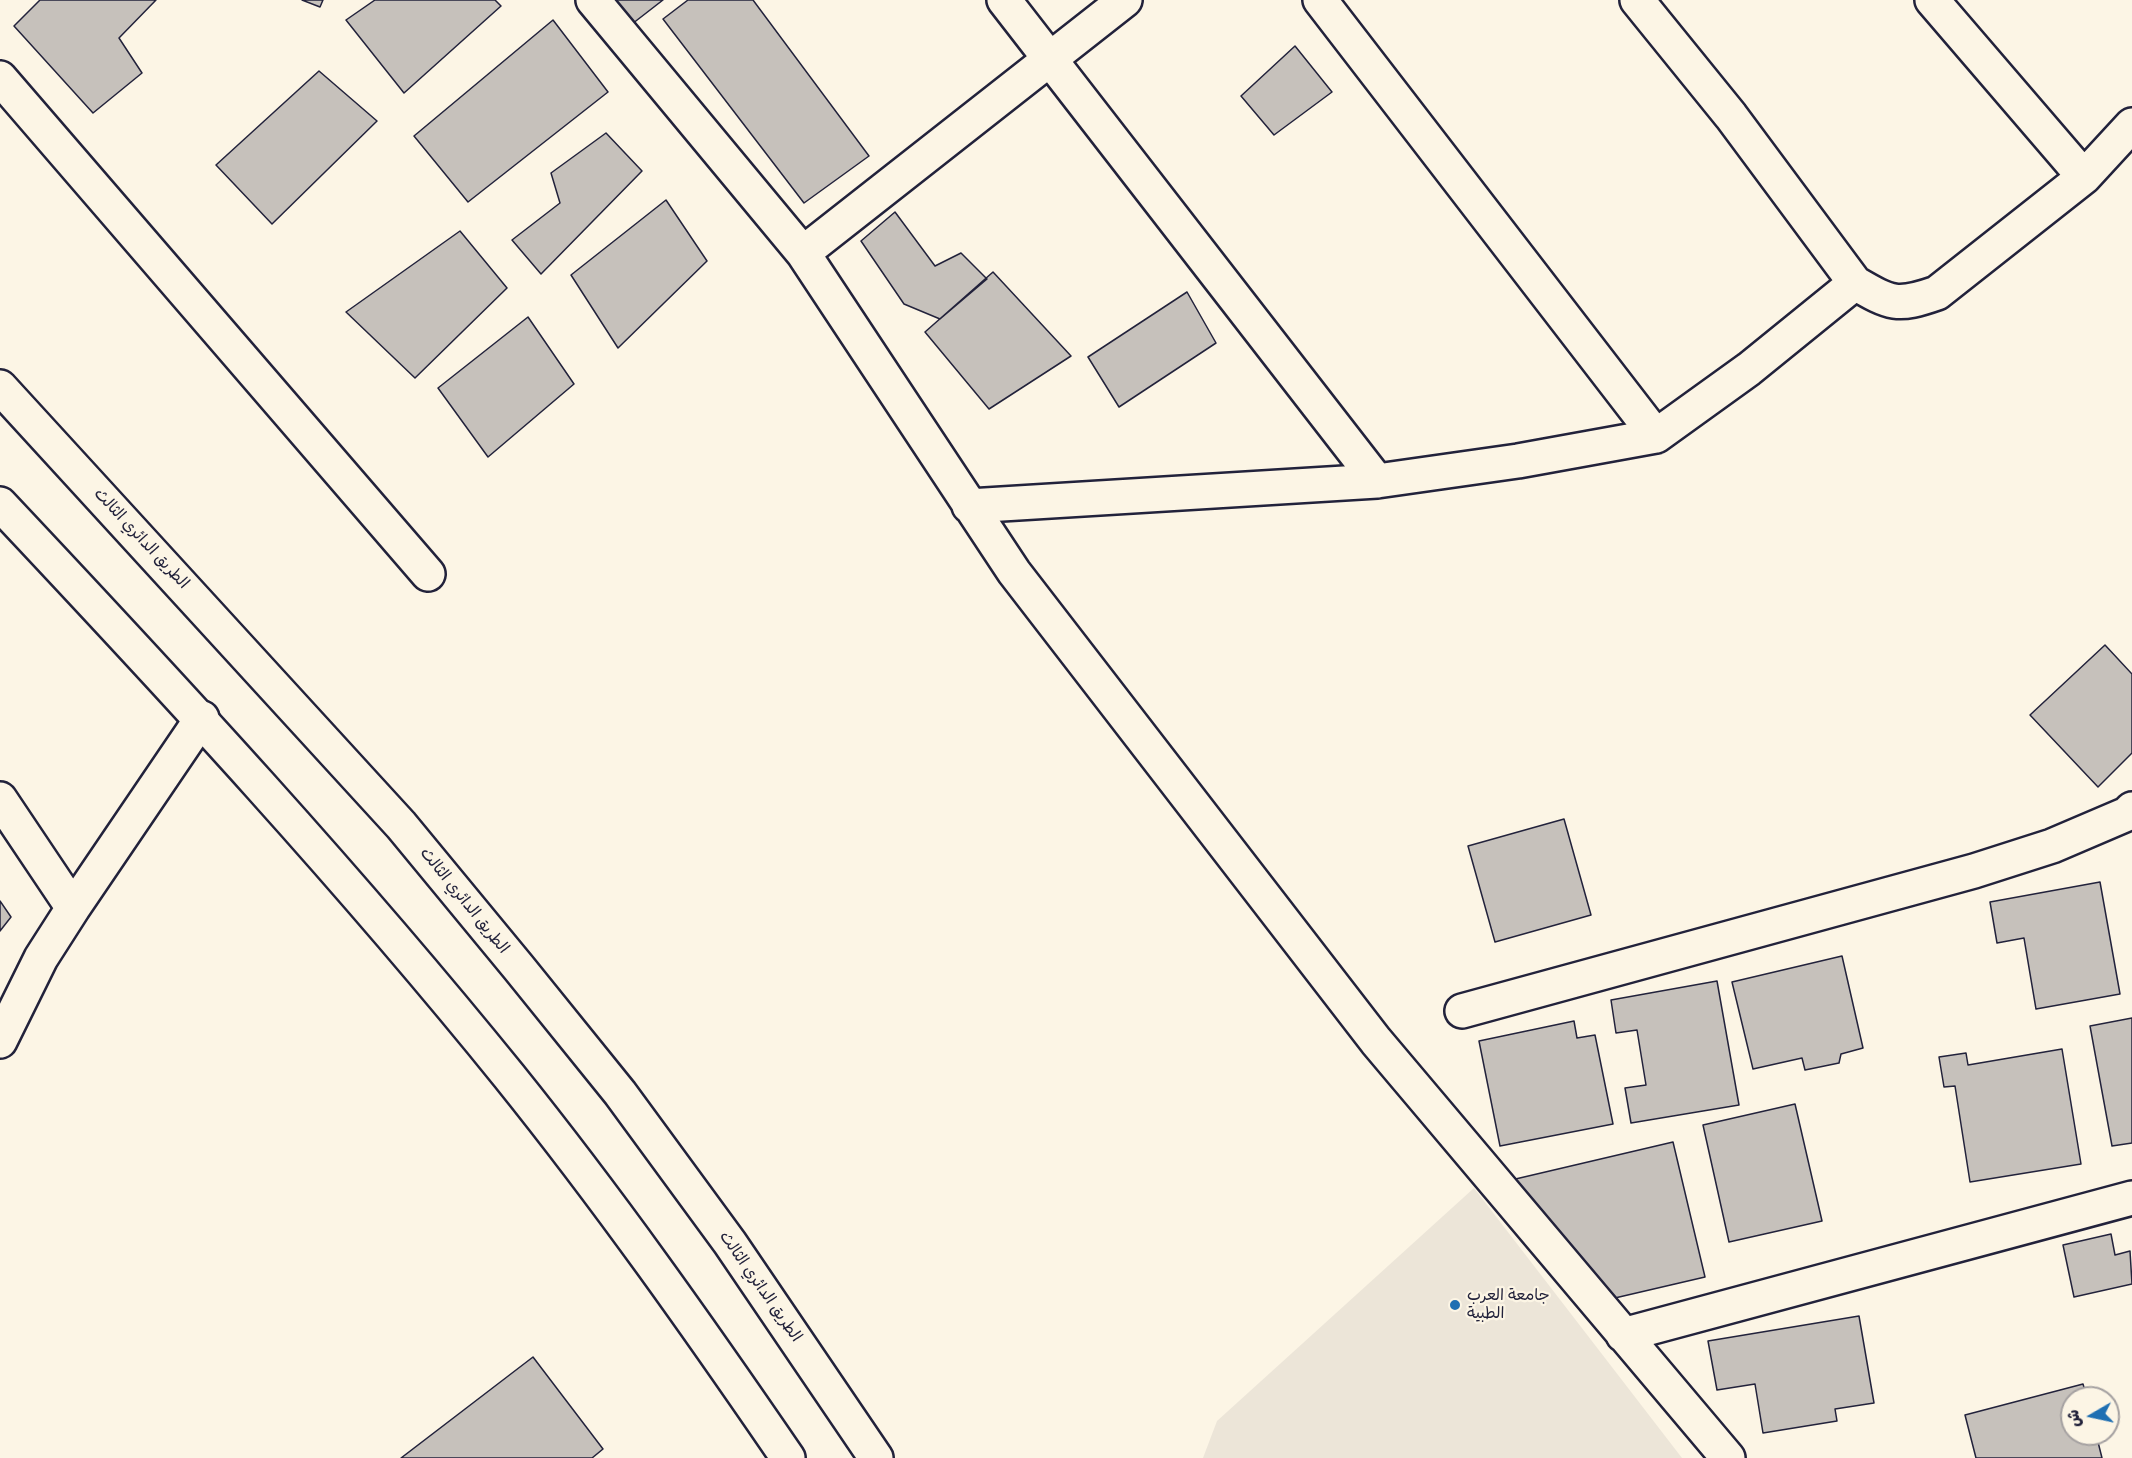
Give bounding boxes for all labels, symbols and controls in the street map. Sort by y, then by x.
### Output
street label: الطريق الدائري الثالث [89,485,193,593]
street label: الطريق الدائري الثالث [415,844,513,958]
street label: الطريق الدائري الثالث [715,1228,805,1346]
place label: جامعة العرب الطبية [1467,1286,1550,1324]
marker: جامعة العرب الطبية [1448,1298,1462,1312]
north arrow [2060,1386,2120,1446]
text: ش [2058,1408,2089,1430]

